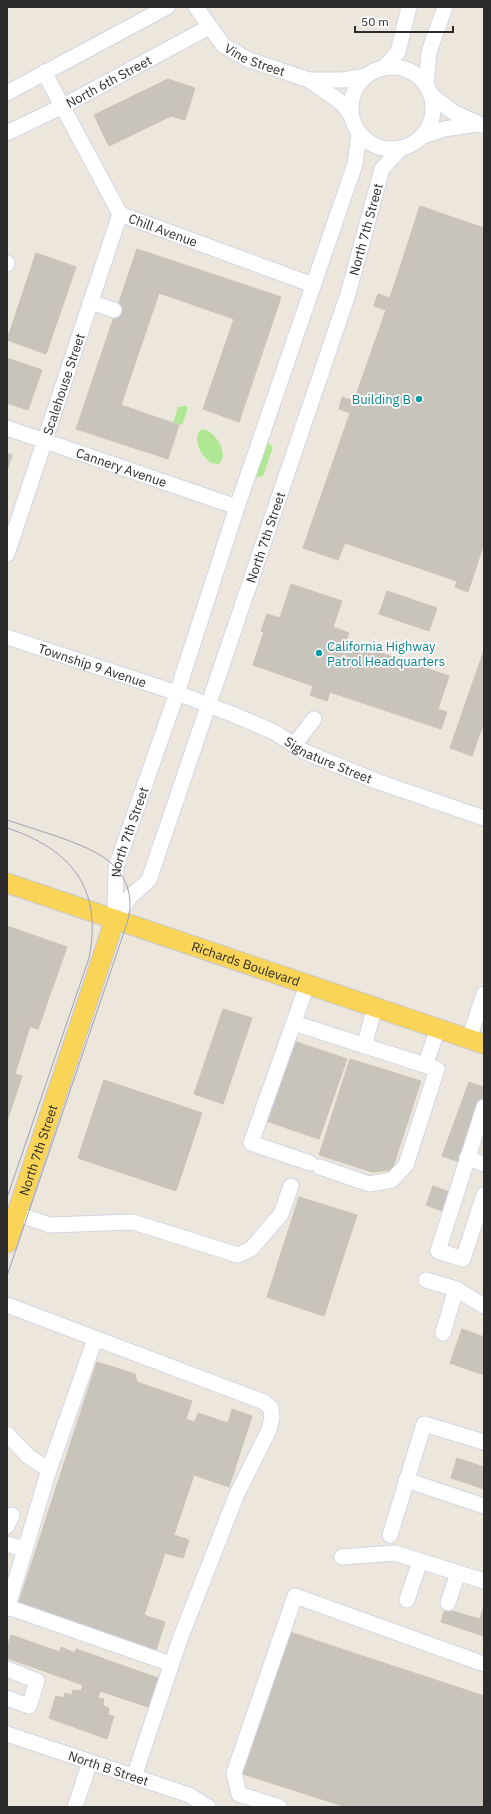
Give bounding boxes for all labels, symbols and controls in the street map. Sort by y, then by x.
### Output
scale bar [355,8,453,34]
text: 50 m [361,14,389,29]
street label: Vine Street [221,40,287,80]
street label: North 6th Street [63,52,155,112]
street label: North 7th Street [345,181,387,278]
street label: Chill Avenue [126,210,200,251]
street label: Scalehouse Street [39,331,89,437]
place label: Building B [352,391,411,408]
marker: Building B [414,394,424,404]
street label: Cannery Avenue [74,444,169,491]
street label: North 7th Street [243,490,289,585]
place label: California Highway Patrol Headquarters [327,638,445,670]
street label: Township 9 Avenue [36,640,149,691]
marker: California Highway Patrol Headquarters [314,648,324,658]
street label: Signature Street [281,733,375,788]
street label: North 7th Street [108,785,152,878]
street label: Richards Boulevard [189,938,302,990]
street label: North 7th Street [15,1102,62,1198]
street label: North B Street [66,1747,151,1790]

